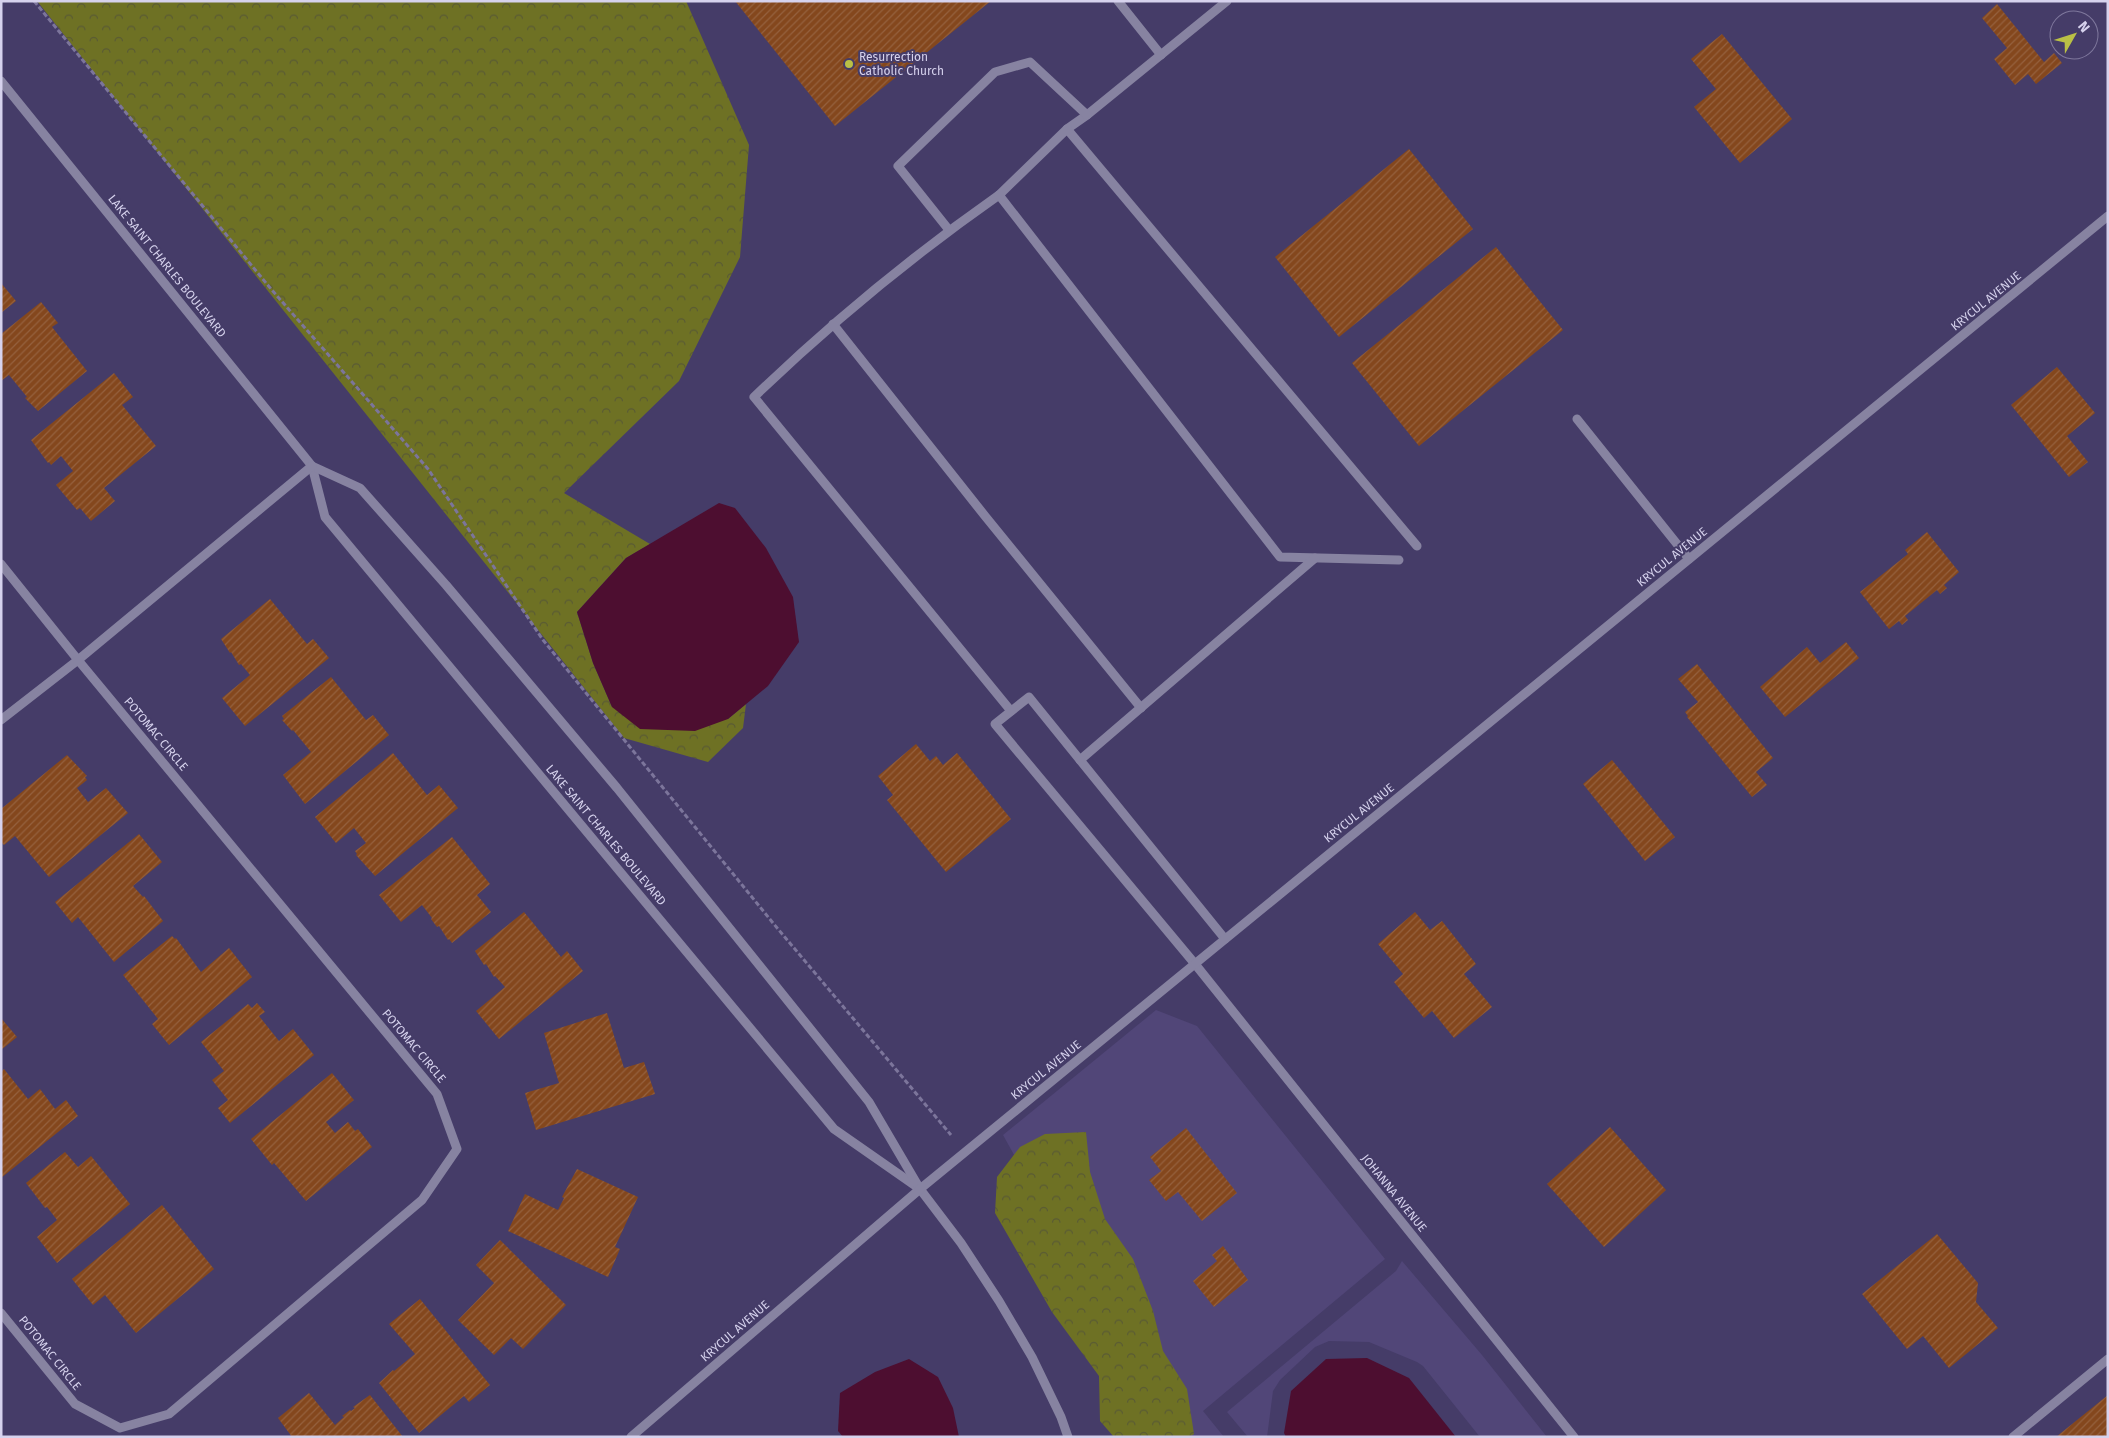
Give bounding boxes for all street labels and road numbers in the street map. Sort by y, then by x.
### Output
street label: LAKE SAINT CHARLES BOULEVARD [105,192,229,340]
street label: KRYCUL AVENUE [1948,268,2024,334]
street label: KRYCUL AVENUE [1634,524,1710,590]
street label: POTOMAC CIRCLE [121,694,191,774]
street label: LAKE SAINT CHARLES BOULEVARD [543,762,669,908]
street label: KRYCUL AVENUE [1321,780,1397,846]
street label: POTOMAC CIRCLE [379,1006,449,1086]
street label: KRYCUL AVENUE [1008,1037,1084,1103]
street label: JOHANNA AVENUE [1358,1151,1430,1235]
street label: KRYCUL AVENUE [698,1297,772,1365]
street label: POTOMAC CIRCLE [16,1313,84,1393]

